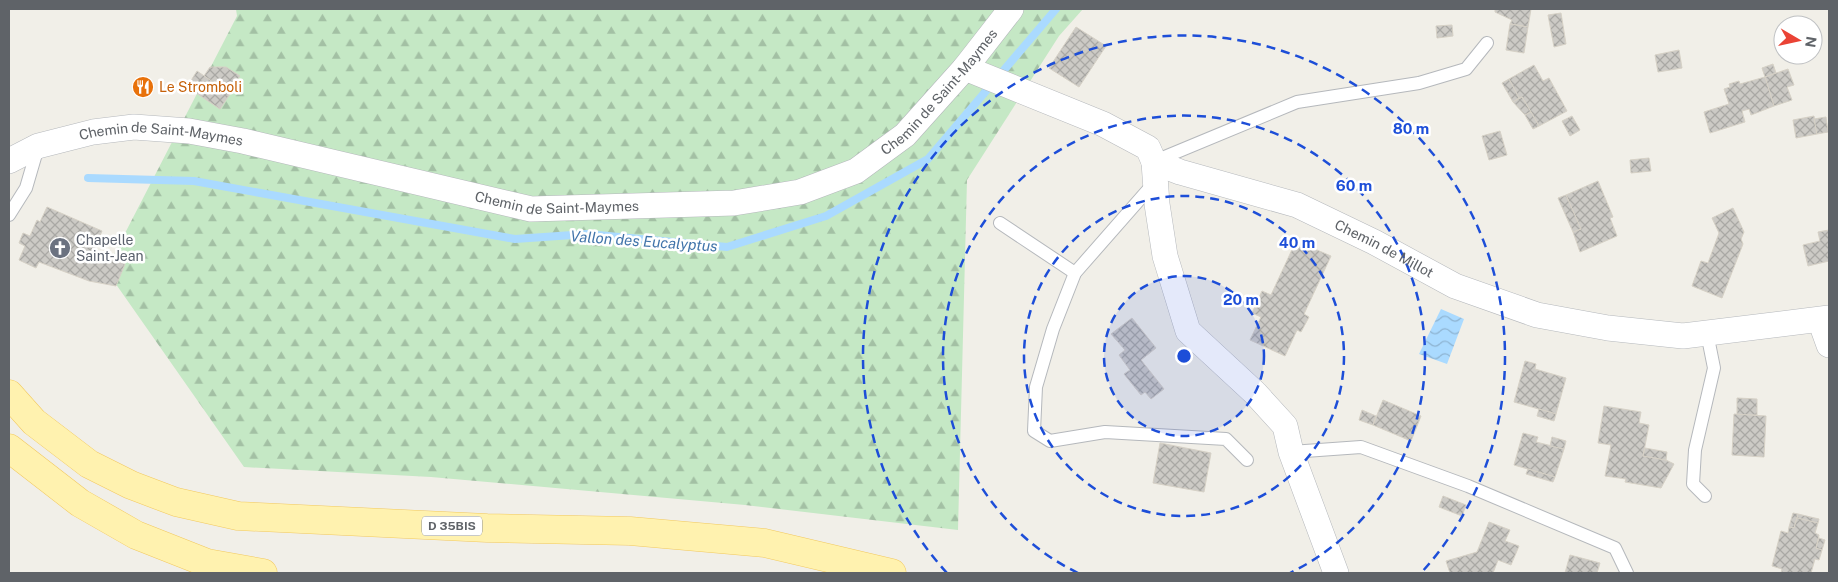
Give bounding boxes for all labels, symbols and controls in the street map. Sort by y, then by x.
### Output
north arrow [1773,15,1823,65]
street label: Chemin de Saint-Maymes [878,26,1001,158]
text: N [1802,35,1820,49]
restaurant icon: Le Stromboli [131,75,155,99]
place label: Le Stromboli [159,79,242,95]
street label: Chemin de Saint-Maymes [77,119,244,149]
text: 80 m [1393,120,1429,137]
text: 60 m [1336,177,1372,194]
street label: Chemin de Saint-Maymes [473,188,639,218]
street label: Chemin de Millot [1332,216,1436,281]
water label: Vallon des Eucalyptus [570,227,718,255]
place label: Chapelle Saint-Jean [76,232,143,264]
text: 40 m [1279,234,1315,251]
church icon: Chapelle Saint-Jean [48,236,72,260]
text: 20 m [1223,291,1259,308]
centre of rings [1175,347,1193,365]
road number: D 35BIS [422,516,482,536]

